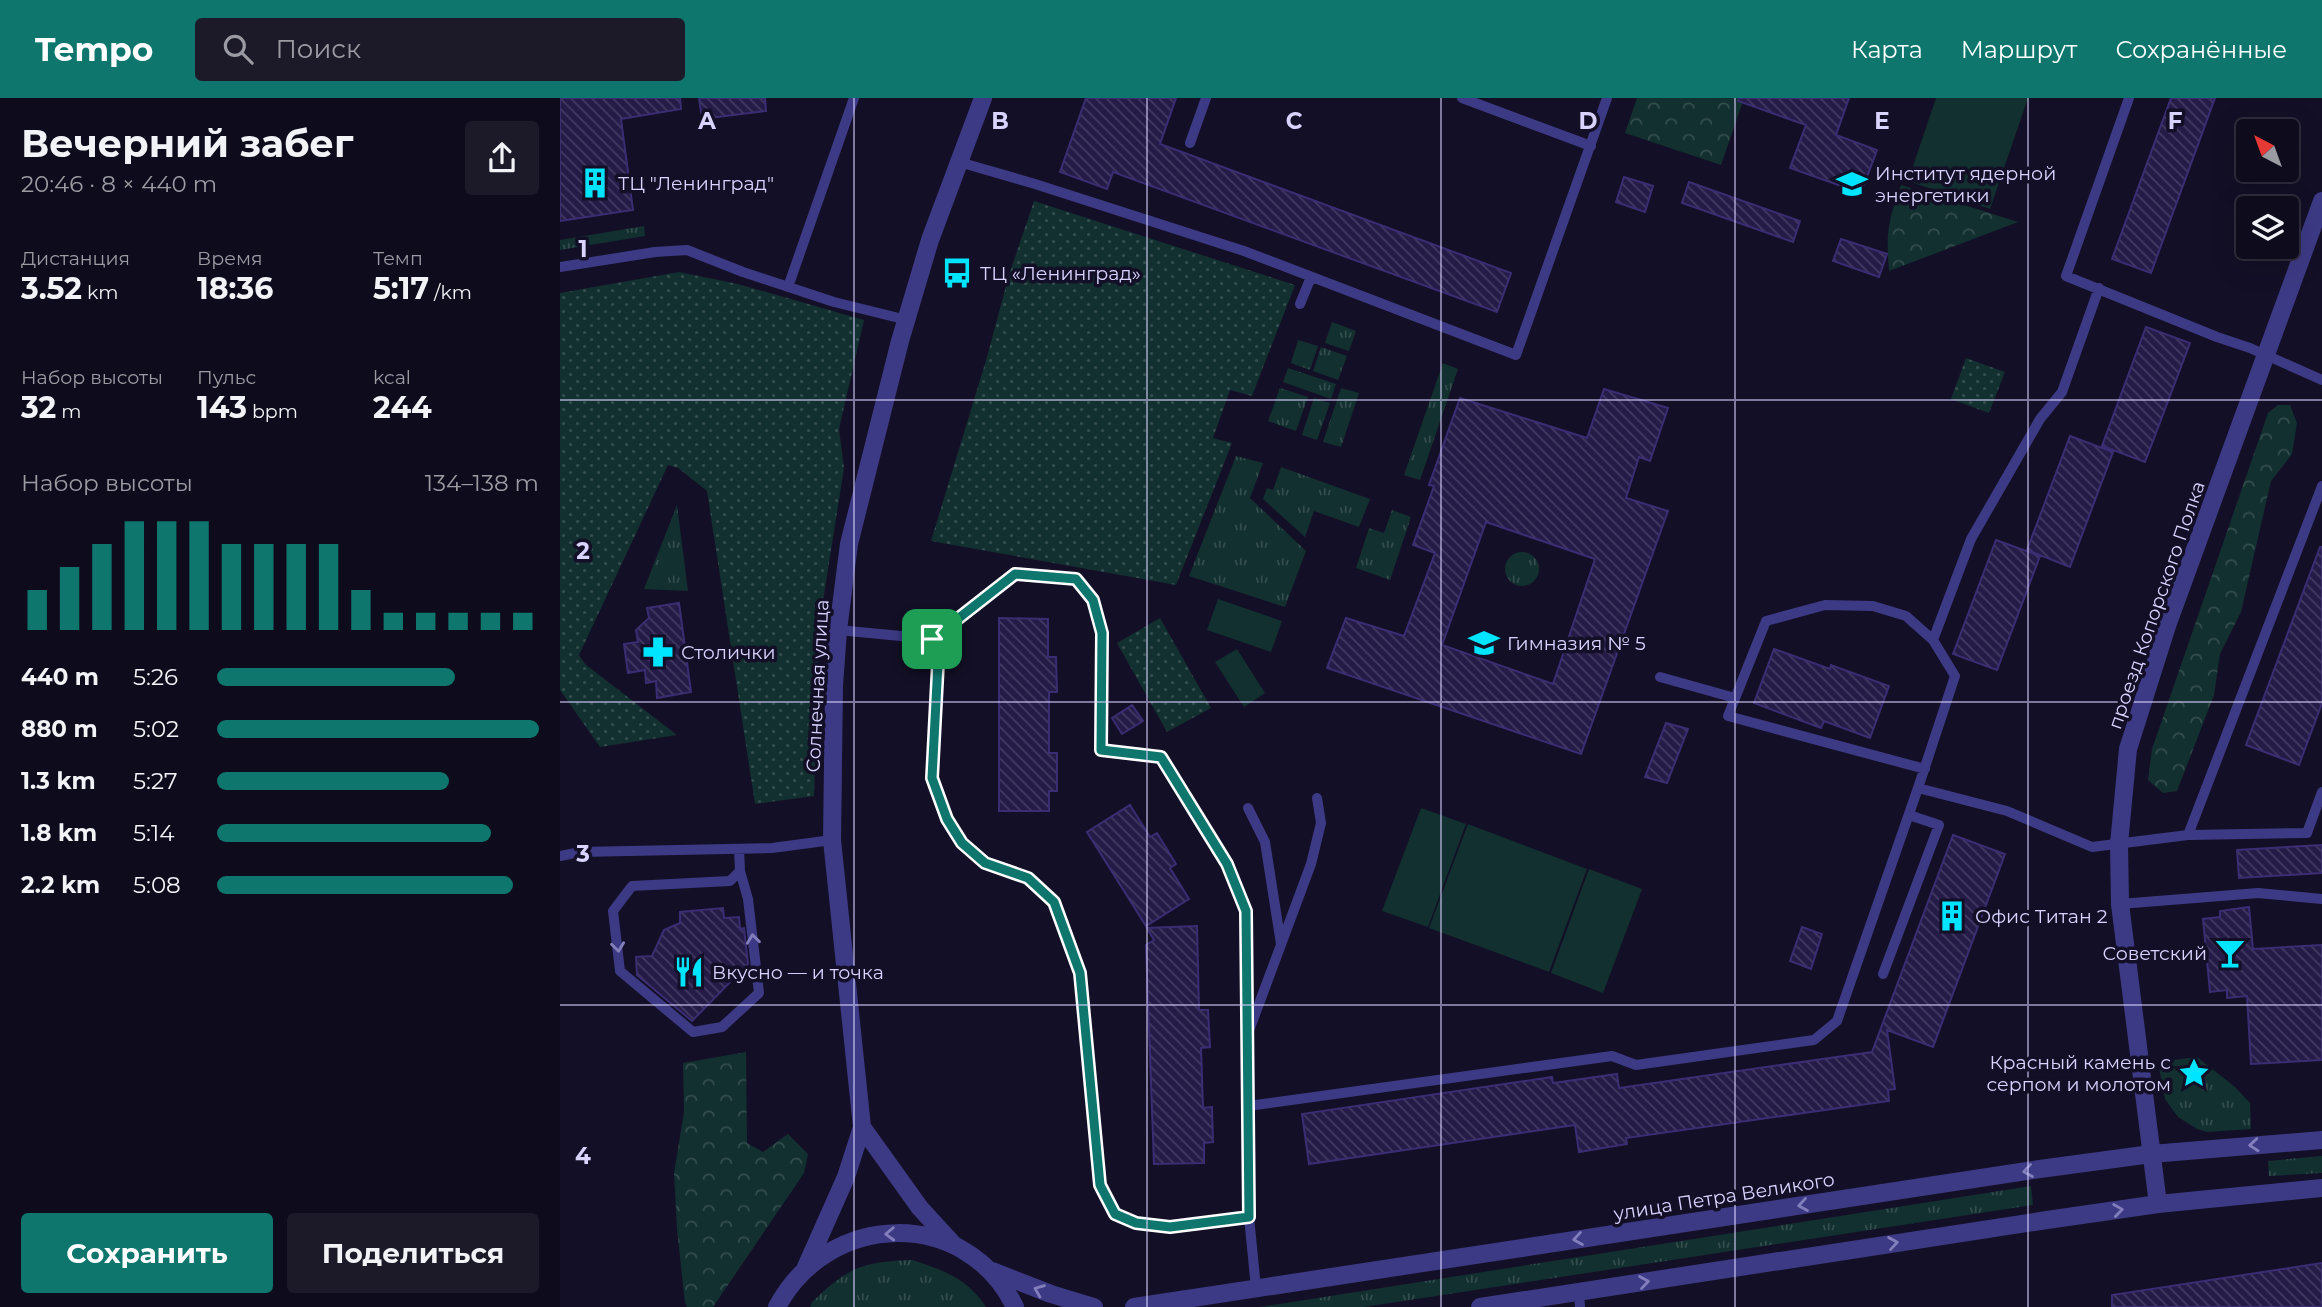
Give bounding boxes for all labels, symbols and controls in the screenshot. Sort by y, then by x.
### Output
search box [195,18,685,81]
text: Tempo [35,29,153,69]
icon: search [219,30,257,68]
text: Поиск [275,33,361,65]
text: Карта [1851,35,1923,64]
text: Маршрут [1961,35,2077,64]
text: Сохранённые [2115,35,2287,64]
text: A [697,107,716,135]
text: B [991,107,1009,135]
text: C [1286,107,1303,135]
text: D [1579,107,1598,135]
text: E [1874,107,1890,135]
text: F [2168,107,2183,135]
north arrow [2236,119,2300,182]
map controls [2236,119,2299,259]
text: Вечерний забег [21,120,354,167]
button: share [465,121,539,195]
place label: Институт ядерной энергетики [1875,162,2056,207]
building icon: ТЦ "Ленинград" [578,166,612,200]
school or university icon: Институт ядерной энергетики [1835,167,1869,201]
text: 20:46 · 8 × 440 m [21,170,217,198]
place label: ТЦ "Ленинград" [618,172,774,195]
button: layers [2236,196,2299,259]
text: 1 [578,235,588,263]
text: Дистанция [21,247,130,270]
text: Время [197,247,263,270]
text: Темп [373,247,423,270]
bus stop icon: ТЦ «Ленинград» [940,256,974,290]
place label: ТЦ «Ленинград» [980,262,1141,285]
text: 3.52 [21,270,82,307]
text: 18:36 [197,270,273,307]
text: 5:17 [373,270,429,307]
text: km [82,281,118,304]
text: /km [429,281,472,304]
text: Набор высоты [21,366,163,389]
text: Пульс [197,366,256,389]
text: kcal [373,366,411,389]
text: 32 [21,389,56,426]
text: 143 [197,389,247,426]
text: 244 [373,389,432,426]
text: m [56,400,81,423]
text: bpm [247,400,298,423]
text: Набор высоты [21,469,193,497]
text: 134–138 m [425,469,539,497]
street label: проезд Копорского Полка [2103,478,2210,732]
text: 2 [576,537,590,565]
street label: Солнечная улица [801,599,834,773]
pin [902,609,962,669]
icon: arrive [913,620,951,658]
school or university icon: Гимназия № 5 [1467,626,1501,660]
place label: Гимназия № 5 [1507,632,1646,655]
pharmacy icon: Столички [641,635,675,669]
place label: Столички [681,641,775,664]
text: 440 m [21,663,99,691]
text: 5:26 [133,663,178,691]
text: 880 m [21,715,98,743]
text: 5:02 [133,715,179,743]
text: 1.3 km [21,767,96,795]
text: 5:27 [133,767,177,795]
text: 1.8 km [21,819,97,847]
text: 5:14 [133,819,174,847]
text: 3 [575,840,590,868]
text: 2.2 km [21,871,100,899]
text: 5:08 [133,871,181,899]
building icon: Офис Титан 2 [1935,899,1969,933]
place label: Офис Титан 2 [1975,905,2108,928]
one-way arrow [745,934,760,945]
bar icon: Советский [2213,936,2247,970]
one-way arrow [610,941,625,953]
place label: Советский [2102,942,2207,965]
restaurant icon: Вкусно — и точка [672,955,706,989]
place label: Вкусно — и точка [712,961,884,984]
place label: Красный камень с серпом и молотом [1986,1051,2171,1096]
place icon: Красный камень с серпом и молотом [2177,1056,2211,1090]
one-way arrow [2248,1138,2260,1153]
text: 4 [575,1142,591,1170]
one-way arrow [2022,1163,2034,1178]
street label: улица Петра Великого [1611,1168,1836,1225]
one-way arrow [1797,1197,1809,1212]
one-way arrow [2112,1202,2124,1217]
button: Сохранить [21,1213,273,1293]
button: Поделиться [287,1213,539,1293]
one-way arrow [884,1226,895,1241]
one-way arrow [1572,1231,1584,1246]
one-way arrow [1887,1236,1899,1251]
one-way arrow [1638,1275,1650,1290]
one-way arrow [1034,1284,1046,1298]

